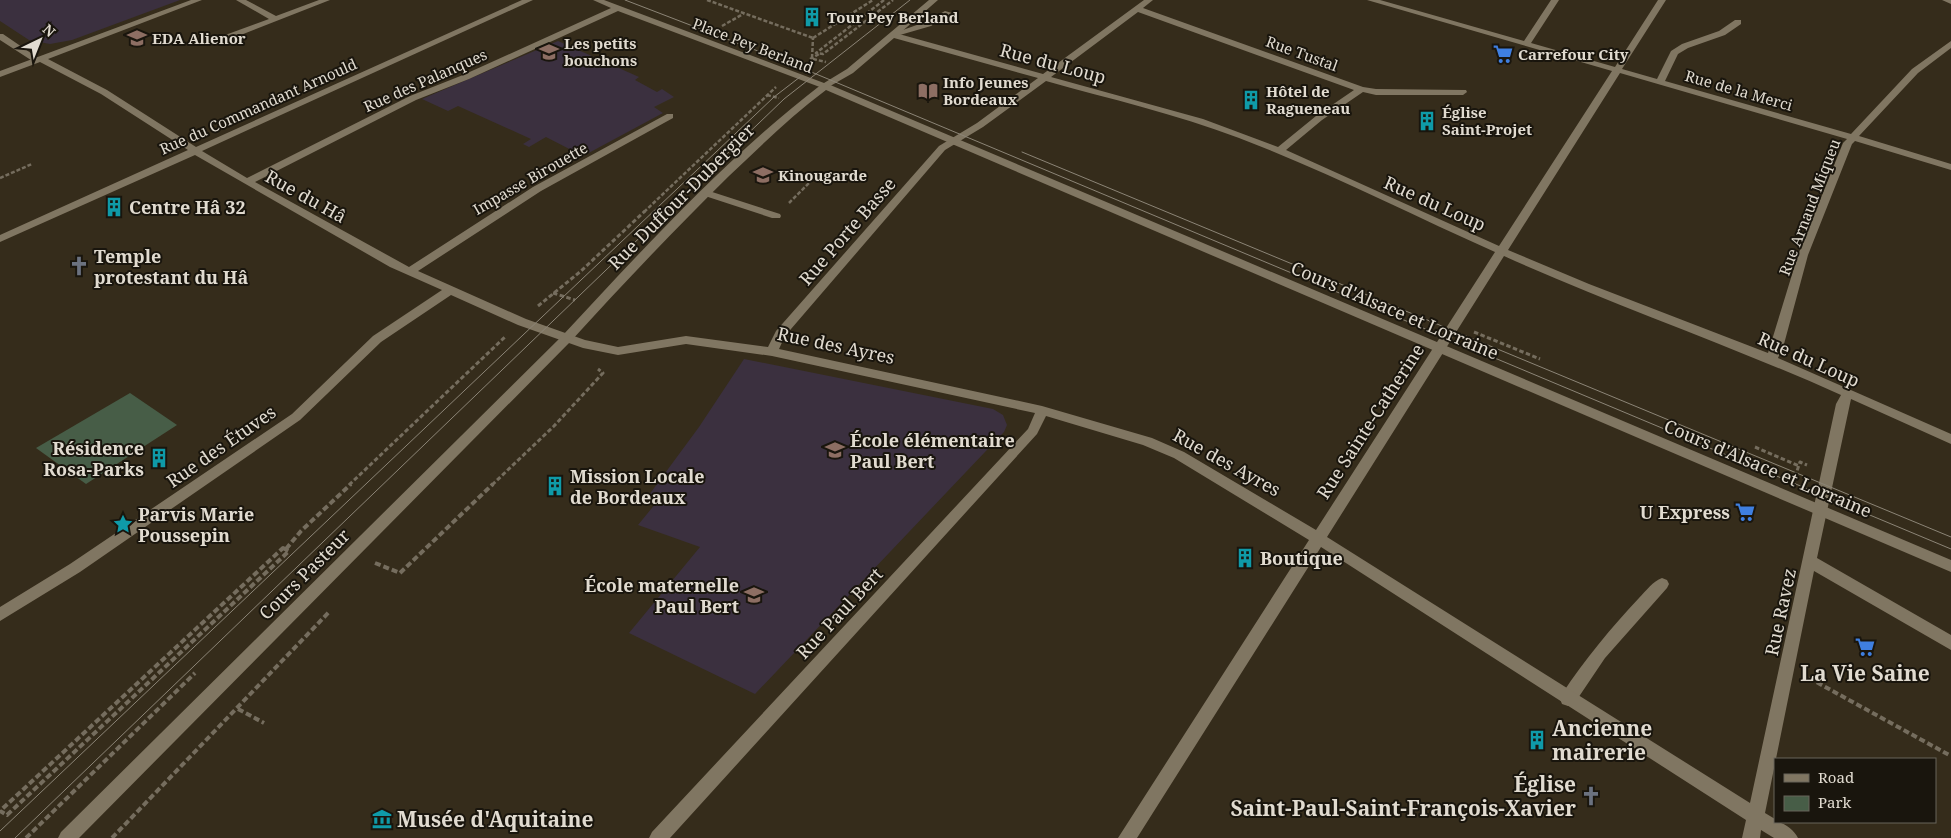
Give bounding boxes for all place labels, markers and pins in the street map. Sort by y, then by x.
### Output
building icon: Tour Pey Berland [801,6,823,28]
place label: Tour Pey Berland [827,7,959,27]
school or university icon: EDA Alienor [126,27,148,49]
place label: EDA Alienor [152,28,246,48]
place label: Les petits bouchons [564,33,637,70]
school or university icon: Les petits bouchons [538,41,560,63]
supermarket icon: Carrefour City [1492,43,1514,65]
place label: Carrefour City [1518,44,1629,64]
place label: Info Jeunes Bordeaux [943,72,1029,109]
library icon: Info Jeunes Bordeaux [917,80,939,102]
place label: Hôtel de Ragueneau [1266,81,1350,118]
building icon: Hôtel de Ragueneau [1240,89,1262,111]
place label: Église Saint-Projet [1442,102,1532,139]
building icon: Église Saint-Projet [1416,110,1438,132]
school or university icon: Kinougarde [752,164,774,186]
place label: Kinougarde [778,165,867,185]
place label: Centre Hâ 32 [129,195,246,219]
building icon: Centre Hâ 32 [103,196,125,218]
place label: Temple protestant du Hâ [94,244,248,289]
church icon: Temple protestant du Hâ [68,255,90,277]
place label: École élémentaire Paul Bert [850,428,1015,473]
place label: Résidence Rosa-Parks [43,436,144,481]
school or university icon: École élémentaire Paul Bert [824,439,846,461]
building icon: Résidence Rosa-Parks [148,447,170,469]
place label: Mission Locale de Bordeaux [570,464,705,509]
building icon: Mission Locale de Bordeaux [544,475,566,497]
place label: U Express [1640,500,1730,524]
supermarket icon: U Express [1734,501,1756,523]
place label: Parvis Marie Poussepin [138,502,254,547]
place icon: Parvis Marie Poussepin [112,513,134,535]
place label: Boutique [1260,546,1343,570]
building icon: Boutique [1234,547,1256,569]
place label: École maternelle Paul Bert [585,573,739,618]
school or university icon: École maternelle Paul Bert [743,584,765,606]
supermarket icon: La Vie Saine [1854,636,1876,658]
place label: La Vie Saine [1800,659,1930,687]
place label: Ancienne mairerie [1552,714,1652,766]
building icon: Ancienne mairerie [1526,729,1548,751]
place label: Église Saint-Paul-Saint-François-Xavier [1230,770,1576,822]
church icon: Église Saint-Paul-Saint-François-Xavier [1580,785,1602,807]
place label: Musée d'Aquitaine [397,805,594,833]
museum icon: Musée d'Aquitaine [371,808,393,830]

